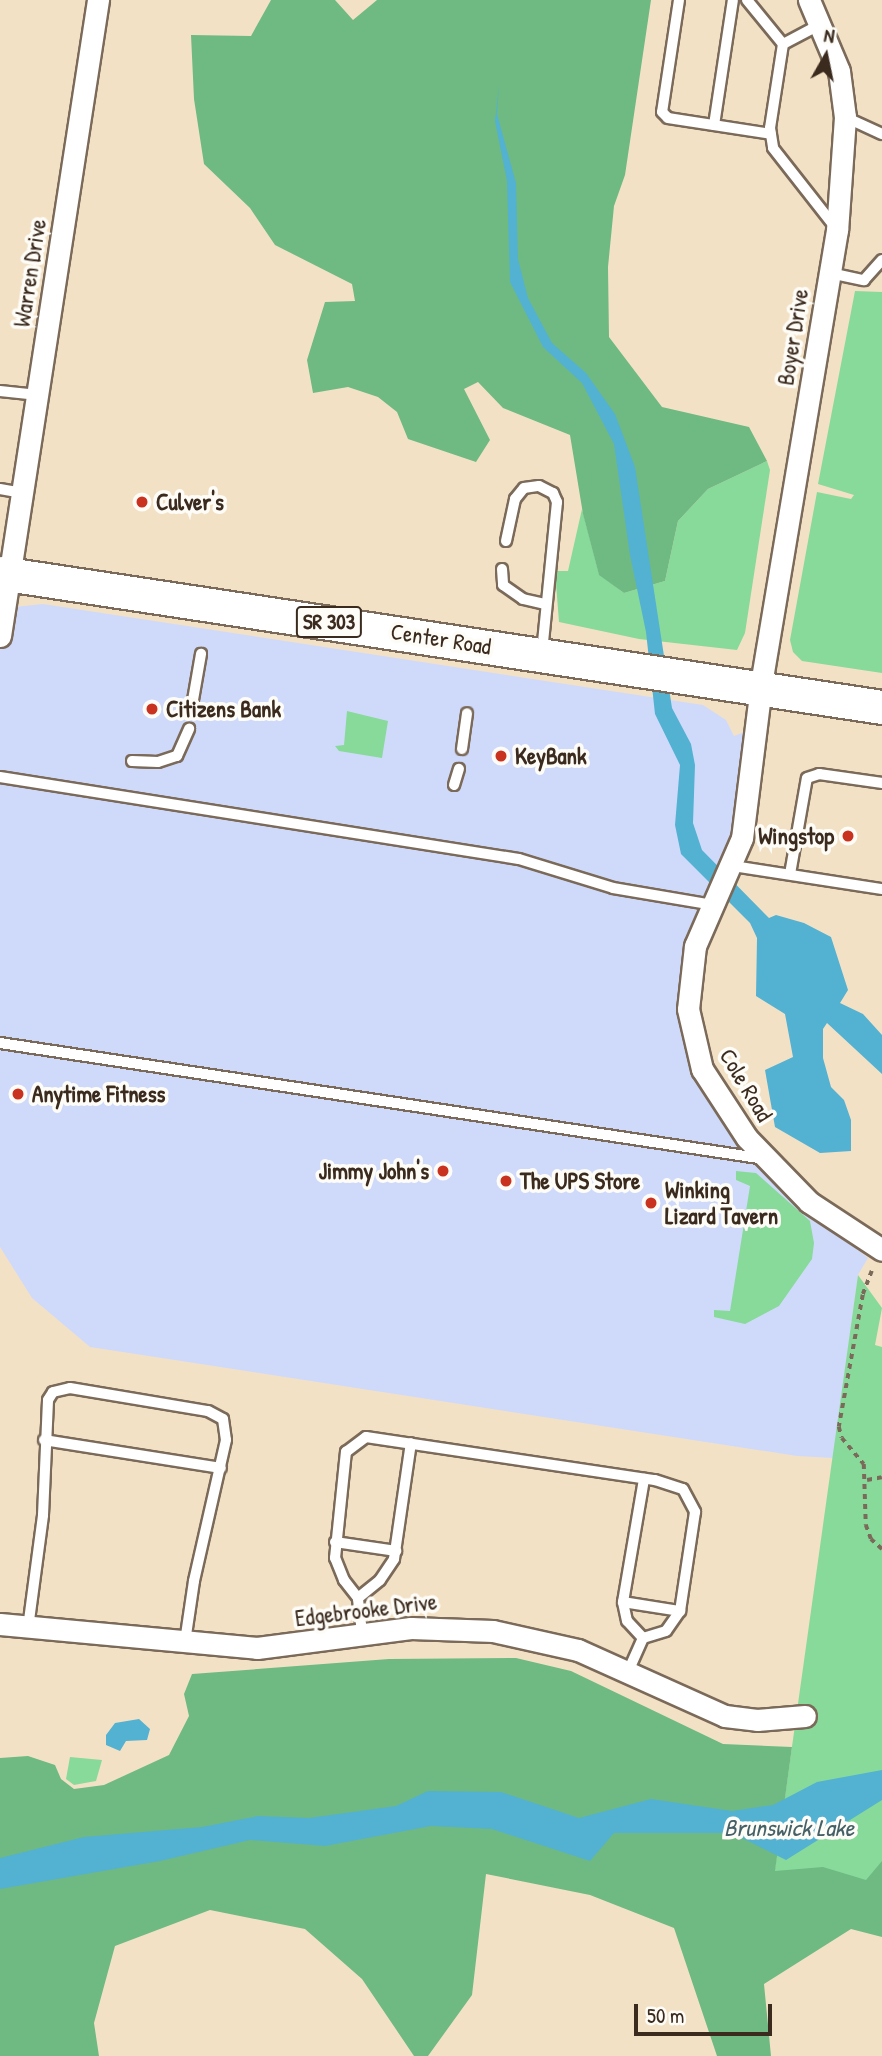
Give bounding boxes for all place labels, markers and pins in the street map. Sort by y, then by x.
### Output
place label: Culver's [156,488,224,516]
marker: Culver's [134,494,150,510]
place label: Citizens Bank [166,695,281,723]
marker: Citizens Bank [144,701,160,717]
place label: KeyBank [515,742,587,770]
marker: KeyBank [493,748,509,764]
place label: Wingstop [758,822,834,850]
marker: Wingstop [840,828,856,844]
place label: Anytime Fitness [32,1080,165,1108]
marker: Anytime Fitness [10,1086,26,1102]
place label: Jimmy John's [319,1157,429,1185]
marker: Jimmy John's [435,1163,451,1179]
place label: The UPS Store [520,1167,640,1195]
marker: The UPS Store [498,1173,514,1189]
place label: Winking Lizard Tavern [665,1176,778,1230]
marker: Winking Lizard Tavern [643,1195,659,1211]

